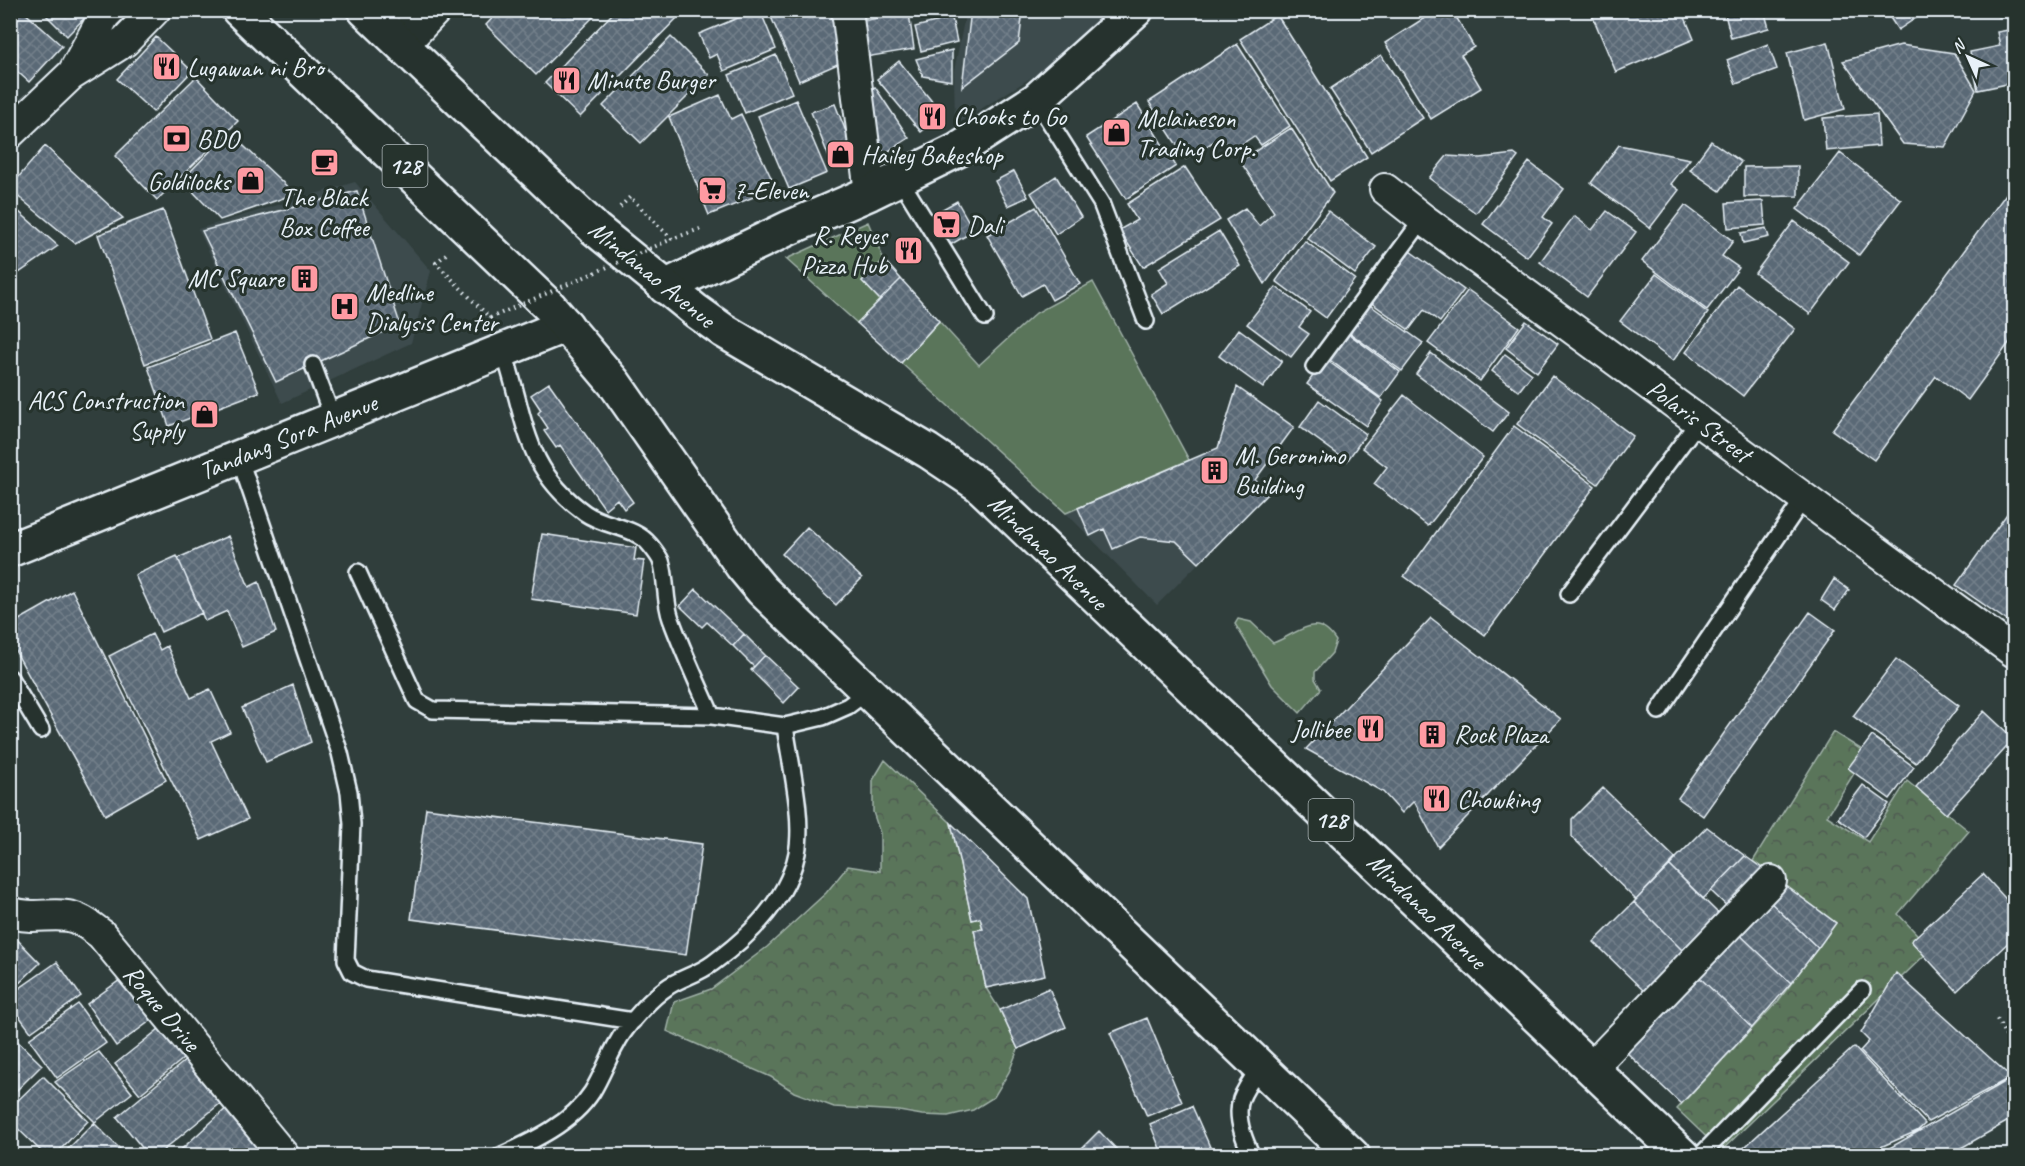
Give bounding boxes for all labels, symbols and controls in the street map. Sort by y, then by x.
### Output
north arrow [1938,27,1998,87]
text: N [1948,34,1971,58]
restaurant icon: Lugawan ni Bro [150,51,182,83]
place label: Lugawan ni Bro [187,51,326,84]
restaurant icon: Minute Burger [550,64,582,96]
place label: Minute Burger [587,64,717,97]
restaurant icon: Chooks to Go [916,100,948,132]
place label: Chooks to Go [953,100,1068,133]
place label: Mclaineson Trading Corp. [1137,102,1256,165]
shop icon: Mclaineson Trading Corp. [1100,117,1132,149]
bank icon: BDO [160,123,192,155]
place label: BDO [197,123,242,156]
shop icon: Hailey Bakeshop [824,139,856,171]
place label: Hailey Bakeshop [861,139,1005,172]
road number: 128 [382,145,428,187]
cafe icon: The Black Box Coffee [308,147,340,179]
place label: Goldilocks [148,165,232,198]
shop icon: Goldilocks [235,165,267,197]
supermarket icon: 7-Eleven [696,174,728,206]
place label: 7-Eleven [733,174,810,207]
place label: The Black Box Coffee [279,181,371,244]
supermarket icon: Dali [930,209,962,241]
place label: Dali [967,209,1006,242]
street label: Mindanao Avenue [582,213,724,337]
place label: R. Reyes Pizza Hub [801,219,889,282]
restaurant icon: R. Reyes Pizza Hub [892,234,924,266]
place label: MC Square [187,262,286,295]
building icon: MC Square [289,262,321,294]
place label: Medline Dialysis Center [366,276,500,339]
hospital icon: Medline Dialysis Center [329,291,361,323]
street label: Polaris Street [1640,372,1761,472]
place label: ACS Construction Supply [28,384,186,447]
street label: Tandang Sora Avenue [194,385,384,488]
shop icon: ACS Construction Supply [189,399,221,431]
place label: M. Geronimo Building [1235,439,1347,502]
building icon: M. Geronimo Building [1198,454,1230,486]
street label: Mindanao Avenue [981,487,1117,619]
place label: Jollibee [1289,713,1353,746]
restaurant icon: Jollibee [1355,713,1387,745]
building icon: Rock Plaza [1417,718,1449,750]
place label: Rock Plaza [1454,718,1550,751]
restaurant icon: Chowking [1420,783,1452,815]
place label: Chowking [1457,783,1541,816]
road number: 128 [1308,799,1354,841]
street label: Mindanao Avenue [1360,846,1496,978]
street label: Roque Drive [116,958,209,1059]

